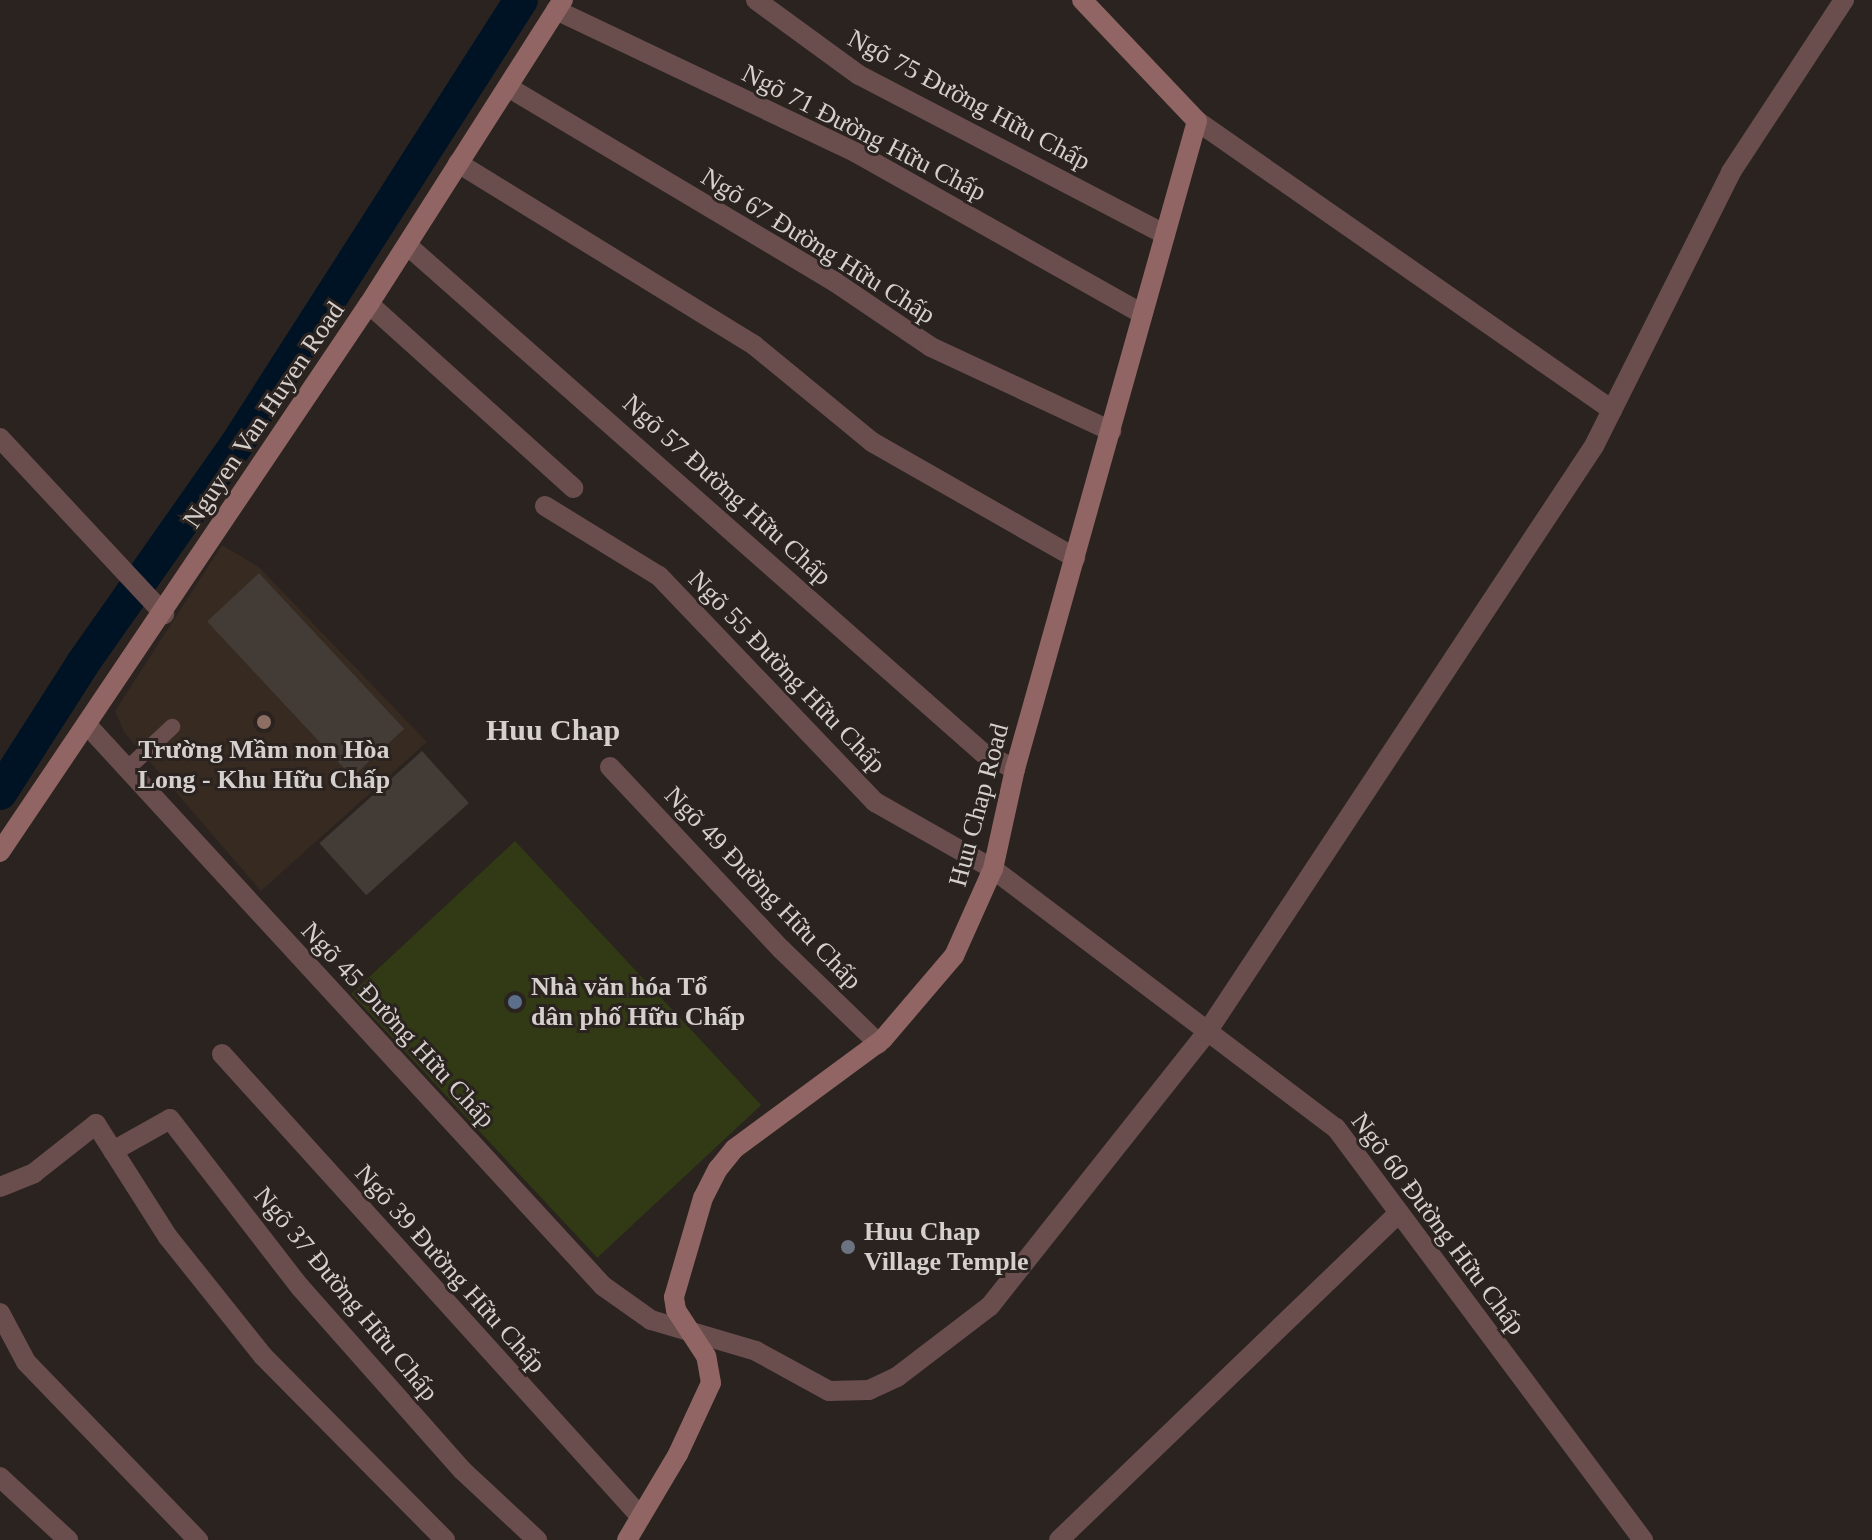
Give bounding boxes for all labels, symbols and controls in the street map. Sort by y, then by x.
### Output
street label: Ngõ 75 Đường Hữu Chấp [842,23,1096,177]
street label: Ngõ 71 Đường Hữu Chấp [737,58,991,208]
street label: Ngõ 67 Đường Hữu Chấp [695,161,941,331]
street label: Nguyen Van Huyen Road [177,296,351,534]
street label: Ngõ 57 Đường Hữu Chấp [616,388,838,592]
street label: Ngõ 55 Đường Hữu Chấp [682,564,892,780]
district label: Huu Chap [486,712,620,748]
marker: Trường Mầm non Hòa Long - Khu Hữu Chấp [255,713,273,731]
street label: Huu Chap Road [942,720,1016,890]
place label: Trường Mầm non Hòa Long - Khu Hữu Chấp [138,734,390,796]
street label: Ngõ 49 Đường Hữu Chấp [658,780,868,996]
street label: Ngõ 45 Đường Hữu Chấp [294,916,502,1134]
place label: Nhà văn hóa Tổ dân phố Hữu Chấp [531,971,745,1032]
marker: Nhà văn hóa Tổ dân phố Hữu Chấp [506,993,524,1011]
street label: Ngõ 60 Đường Hữu Chấp [1344,1107,1532,1341]
street label: Ngõ 39 Đường Hữu Chấp [348,1158,552,1380]
street label: Ngõ 37 Đường Hữu Chấp [247,1181,445,1407]
place label: Huu Chap Village Temple [864,1216,1029,1278]
marker: Huu Chap Village Temple [839,1238,857,1256]

